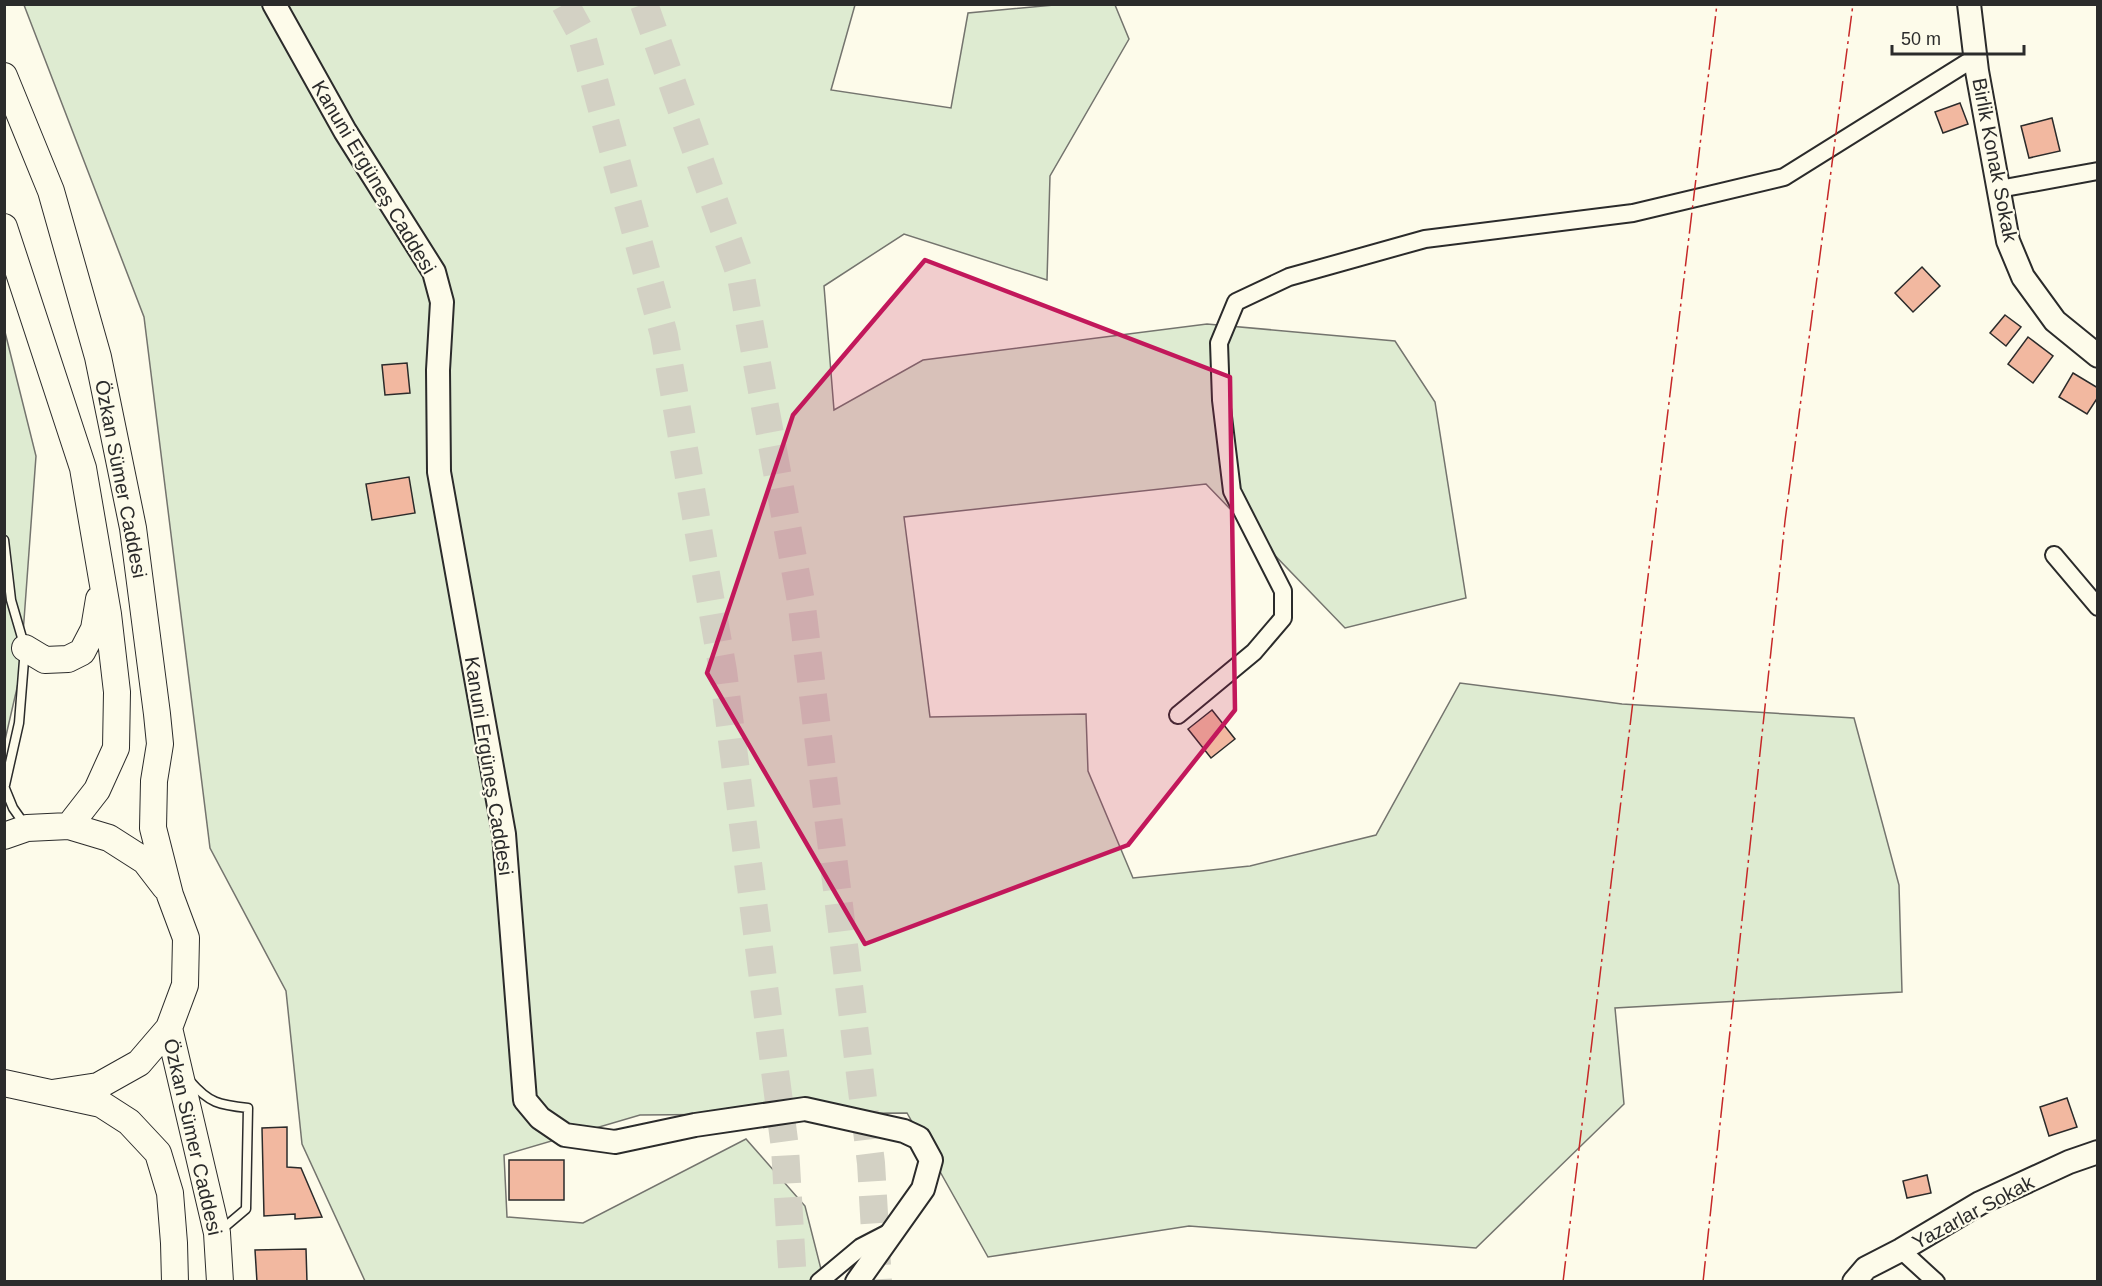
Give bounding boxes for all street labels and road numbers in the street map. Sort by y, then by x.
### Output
street label: Birlik Konak Sokak [1968,76,2022,245]
street label: Kanuni Ergüneş Caddesi [308,77,440,277]
street label: Özkan Sümer Caddesi [91,378,151,580]
street label: Kanuni Ergüneş Caddesi [461,655,517,877]
street label: Özkan Sümer Caddesi [160,1037,226,1237]
street label: Yazarlar Sokak [1909,1170,2038,1253]

